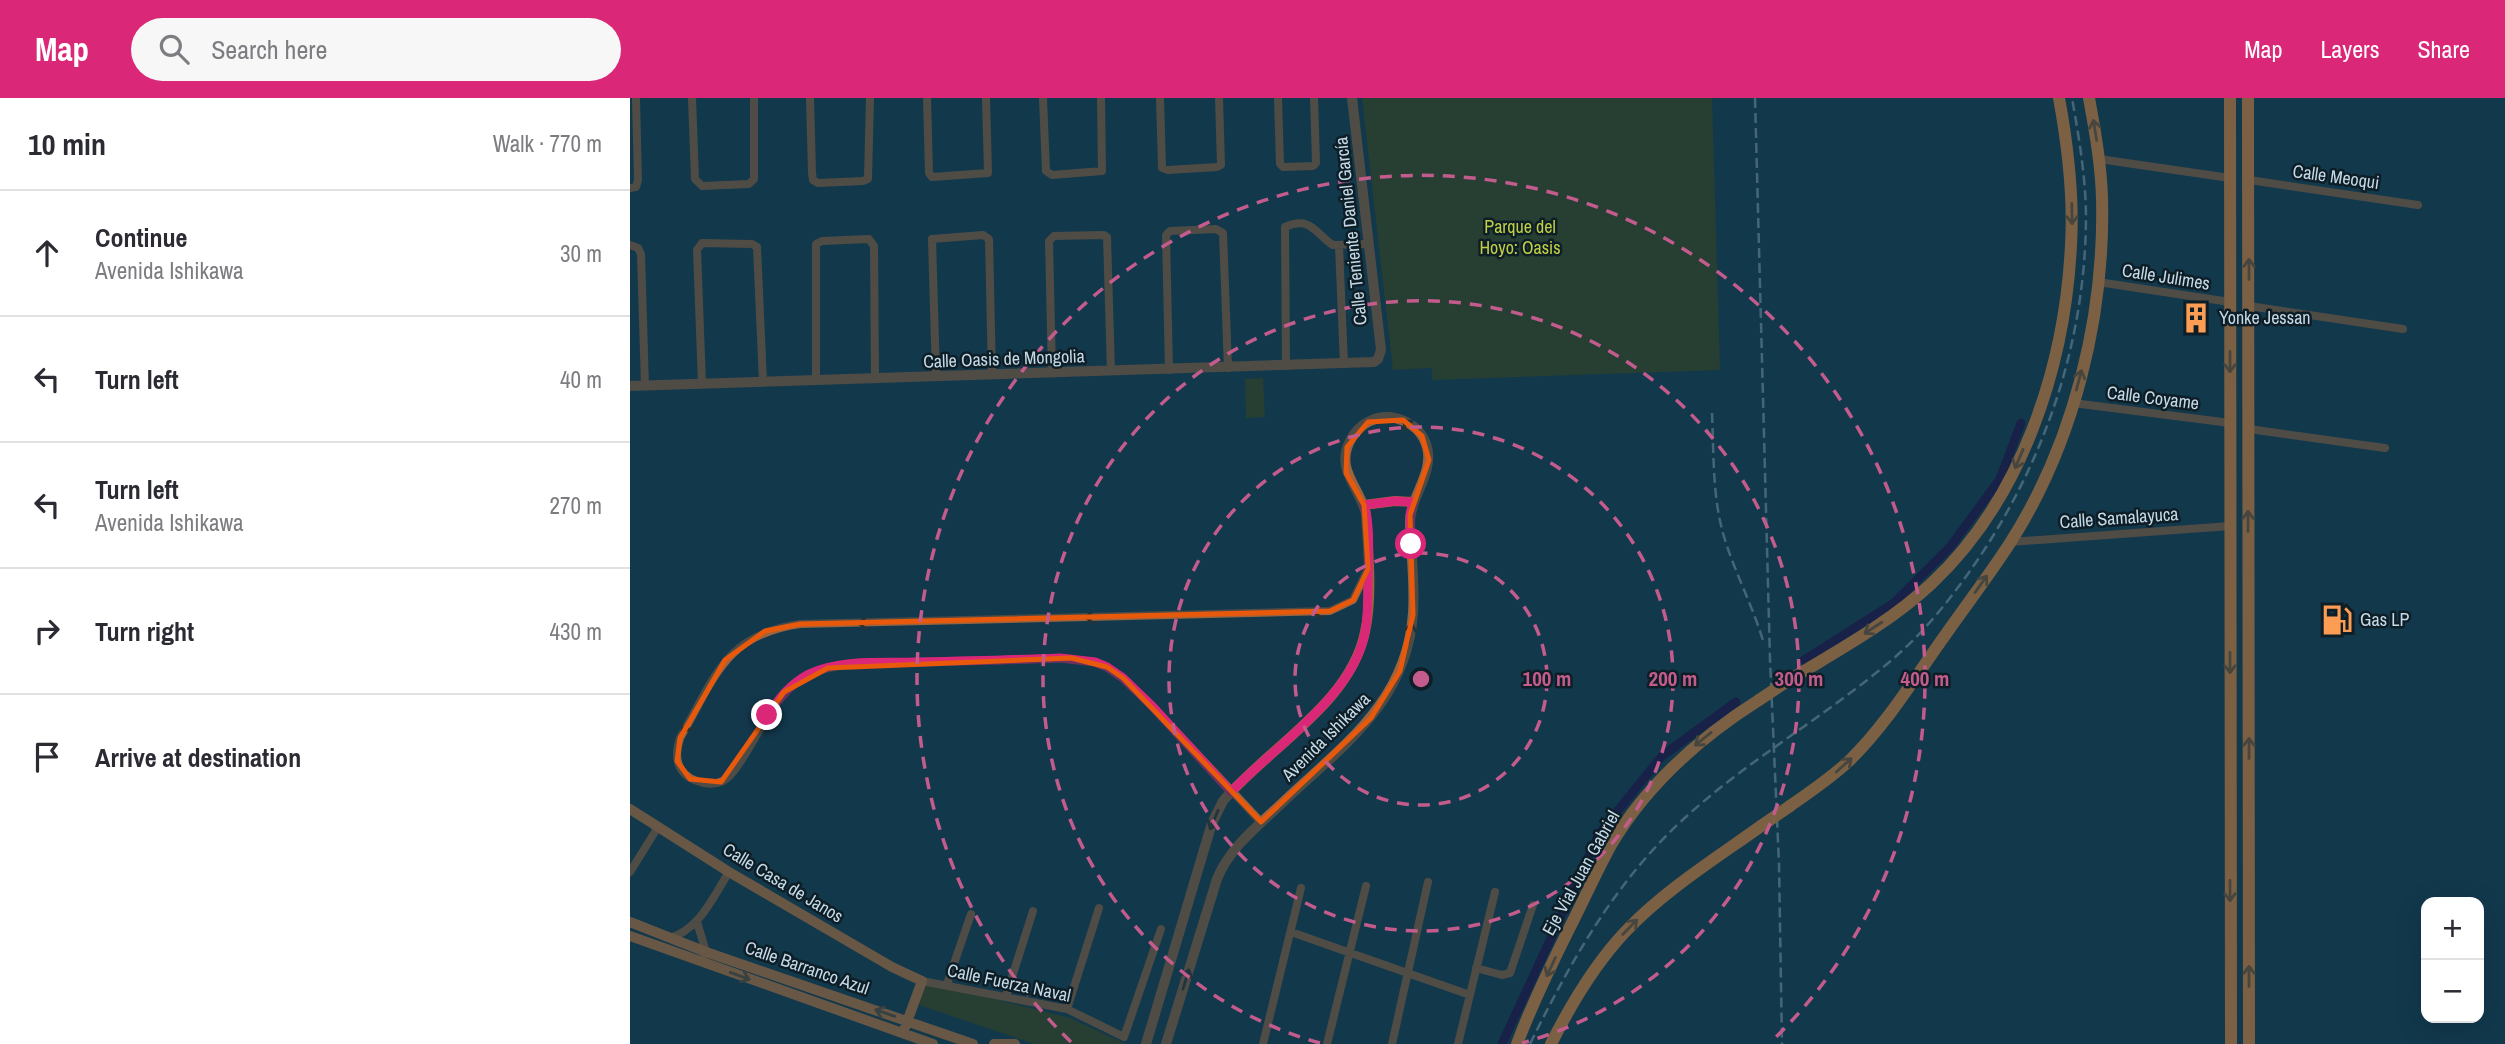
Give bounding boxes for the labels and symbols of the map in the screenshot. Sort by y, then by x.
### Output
one-way arrow [2088,119,2101,142]
street label: Calle Teniente Daniel García [1328,136,1373,326]
street label: Calle Meoqui [2291,158,2381,195]
one-way arrow [2065,203,2078,226]
park label: Parque del Hoyo: Oasis [1479,214,1561,260]
street label: Calle Julimes [2120,257,2212,296]
one-way arrow [2242,258,2256,281]
building icon: Yonke Jessan [2179,301,2213,335]
place label: Yonke Jessan [2219,305,2311,330]
street label: Calle Oasis de Mongolia [923,343,1085,374]
one-way arrow [2223,350,2237,373]
one-way arrow [2073,369,2086,392]
street label: Calle Coyame [2106,379,2201,416]
one-way arrow [1403,419,1421,434]
one-way arrow [2012,448,2025,469]
street label: Calle Samalayuca [2059,501,2179,534]
one-way arrow [2241,510,2255,533]
route start [1395,528,1426,559]
one-way arrow [1974,575,1988,594]
fuel station icon: Gas LP [2320,603,2354,637]
one-way arrow [1311,604,1334,617]
place label: Gas LP [2360,607,2409,632]
one-way arrow [1084,610,1107,624]
one-way arrow [856,616,879,629]
one-way arrow [1404,622,1417,645]
one-way arrow [1863,622,1883,636]
one-way arrow [2223,651,2237,674]
text: 100 m [1523,664,1571,693]
text: 200 m [1649,664,1697,693]
text: 300 m [1775,664,1823,693]
text: 400 m [1901,664,1949,693]
centre of rings [1409,667,1433,691]
street label: Avenida Ishikawa [1275,687,1376,787]
route end [751,699,782,730]
one-way arrow [680,714,694,734]
one-way arrow [1694,731,1712,747]
one-way arrow [2242,737,2255,760]
one-way arrow [1835,757,1853,773]
street label: Eje Vial Juan Gabriel [1536,806,1625,940]
one-way arrow [1207,808,1220,830]
street label: Calle Casa de Janos [718,837,848,928]
one-way arrow [2223,879,2237,902]
one-way arrow [1622,919,1639,936]
street label: Calle Barranco Azul [742,935,873,1000]
one-way arrow [1544,955,1557,977]
street label: Calle Fuerza Naval [945,957,1073,1008]
one-way arrow [2242,965,2256,988]
one-way arrow [1181,968,1194,990]
one-way arrow [729,971,751,983]
one-way arrow [875,1006,897,1018]

